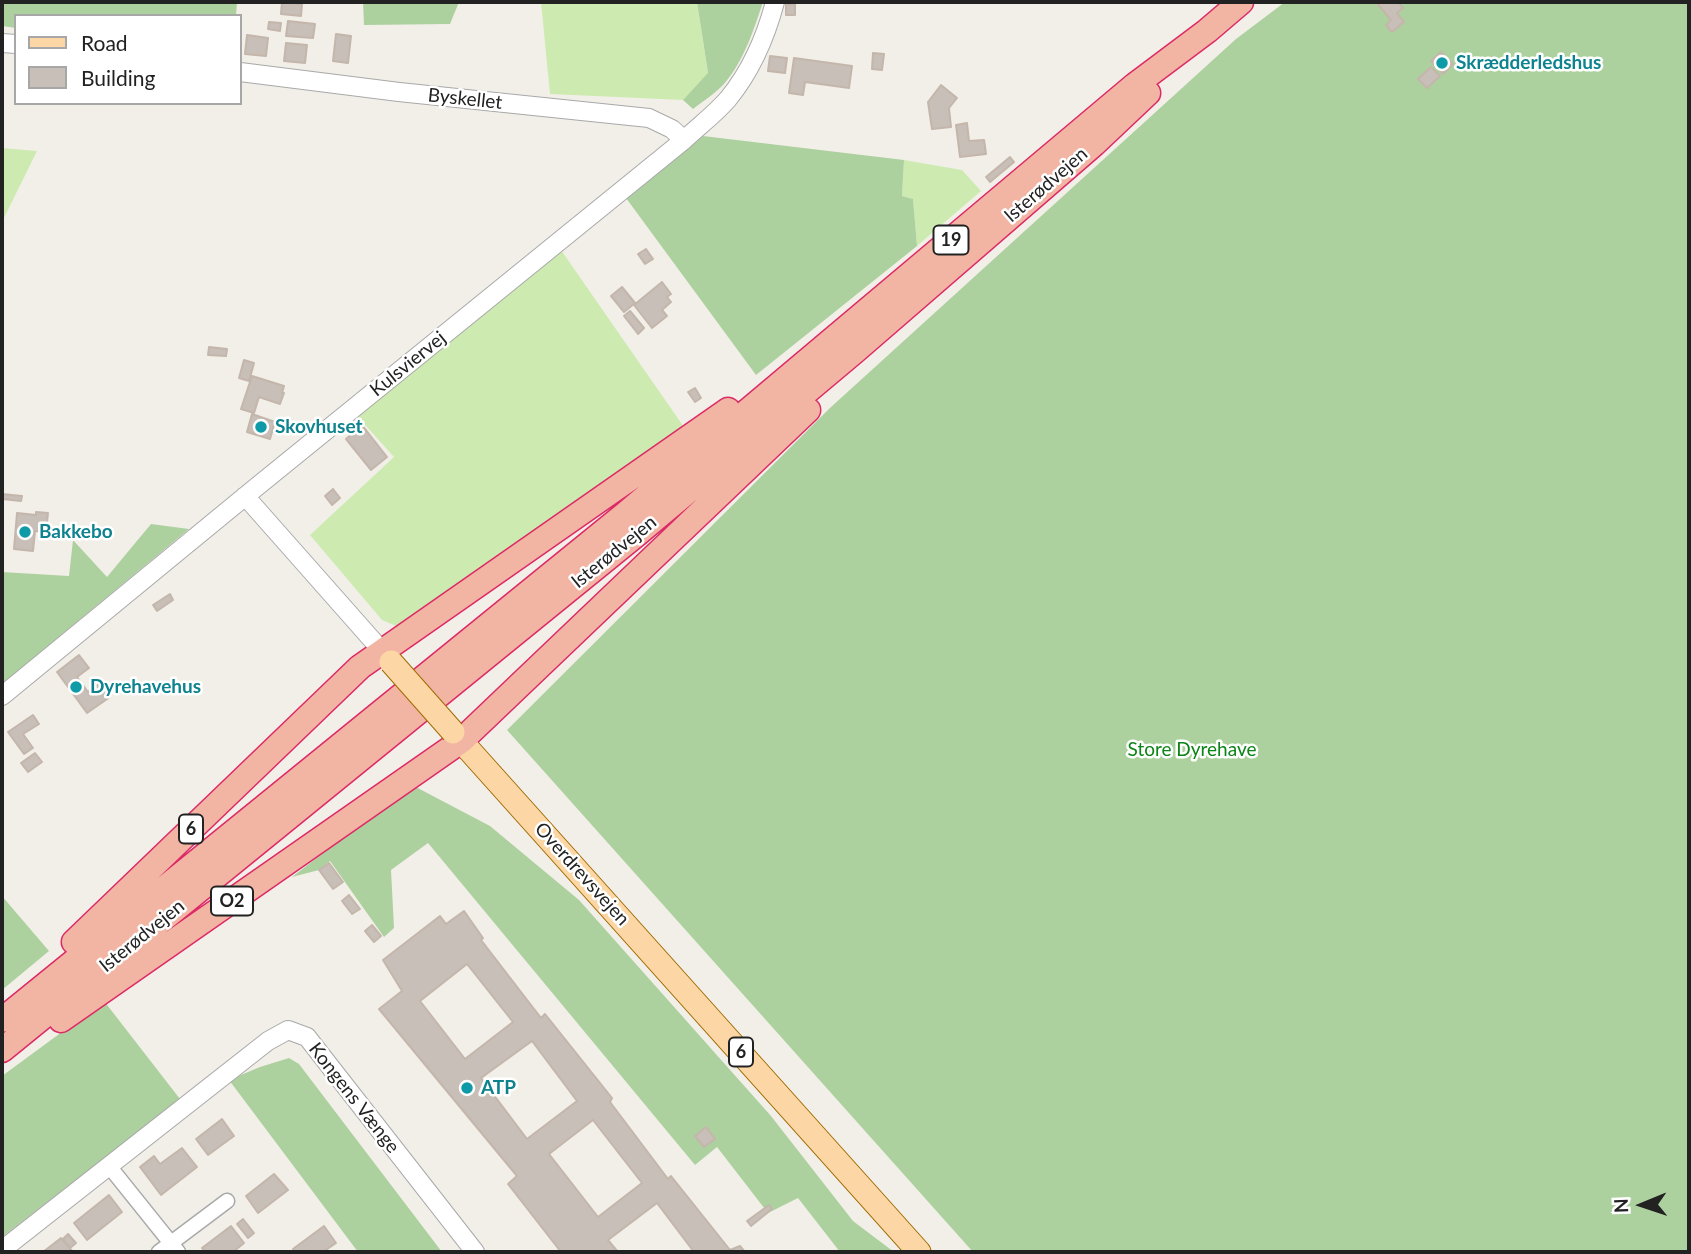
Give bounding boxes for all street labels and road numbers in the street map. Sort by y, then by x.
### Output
street label: Byskellet [427,84,503,114]
street label: Isterødvejen [1000,143,1092,227]
road number: 19 [934,226,968,254]
street label: Kulsviervej [366,327,450,401]
street label: Isterødvejen [567,511,661,593]
road number: 6 [179,814,203,844]
street label: Overdrevsvejen [530,818,634,930]
road number: O2 [211,887,253,916]
street label: Isterødvejen [95,895,189,977]
road number: 6 [729,1037,753,1066]
street label: Kongens Vænge [304,1038,404,1158]

